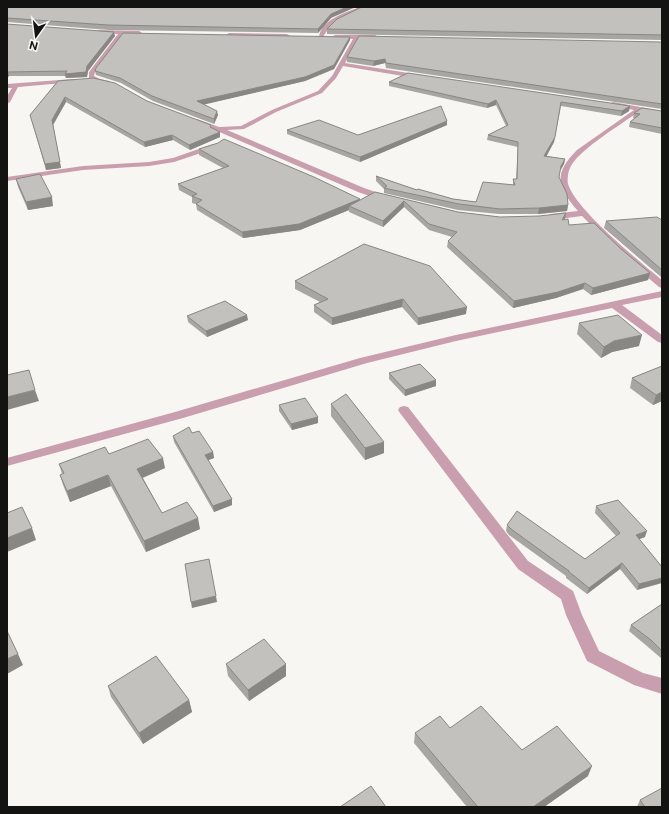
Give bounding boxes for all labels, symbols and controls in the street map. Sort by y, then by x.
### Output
north arrow [16,16,56,56]
text: N [28,39,39,53]

